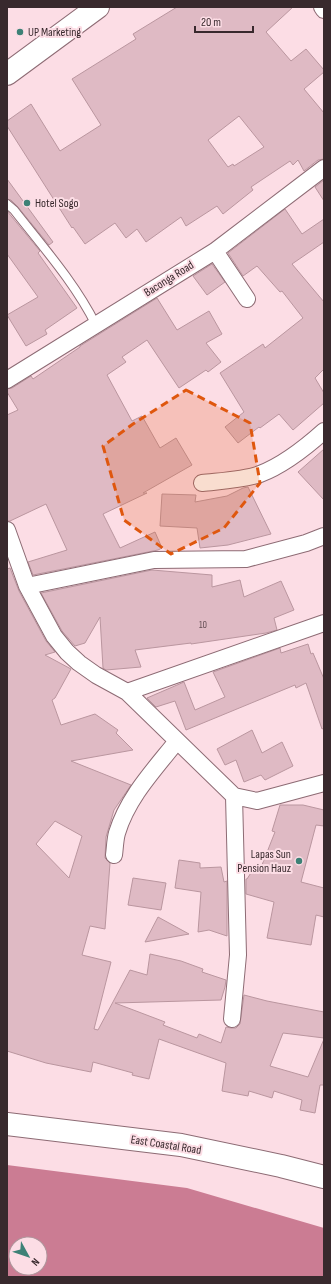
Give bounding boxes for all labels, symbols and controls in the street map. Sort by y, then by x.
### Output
scale bar [195,8,253,34]
text: 20 m [201,15,221,30]
place label: UP Marketing [28,25,81,40]
marker: UP Marketing [15,27,25,37]
place label: Hotel Sogo [35,196,78,211]
marker: Hotel Sogo [22,198,32,208]
street label: Baconga Road [141,258,197,300]
house number: 10 [199,619,207,631]
place label: Lapas Sun Pension Hauz [237,847,292,876]
marker: Lapas Sun Pension Hauz [294,856,304,866]
street label: East Coastal Road [130,1132,202,1158]
north arrow [8,1236,48,1276]
text: N [28,1256,42,1269]

